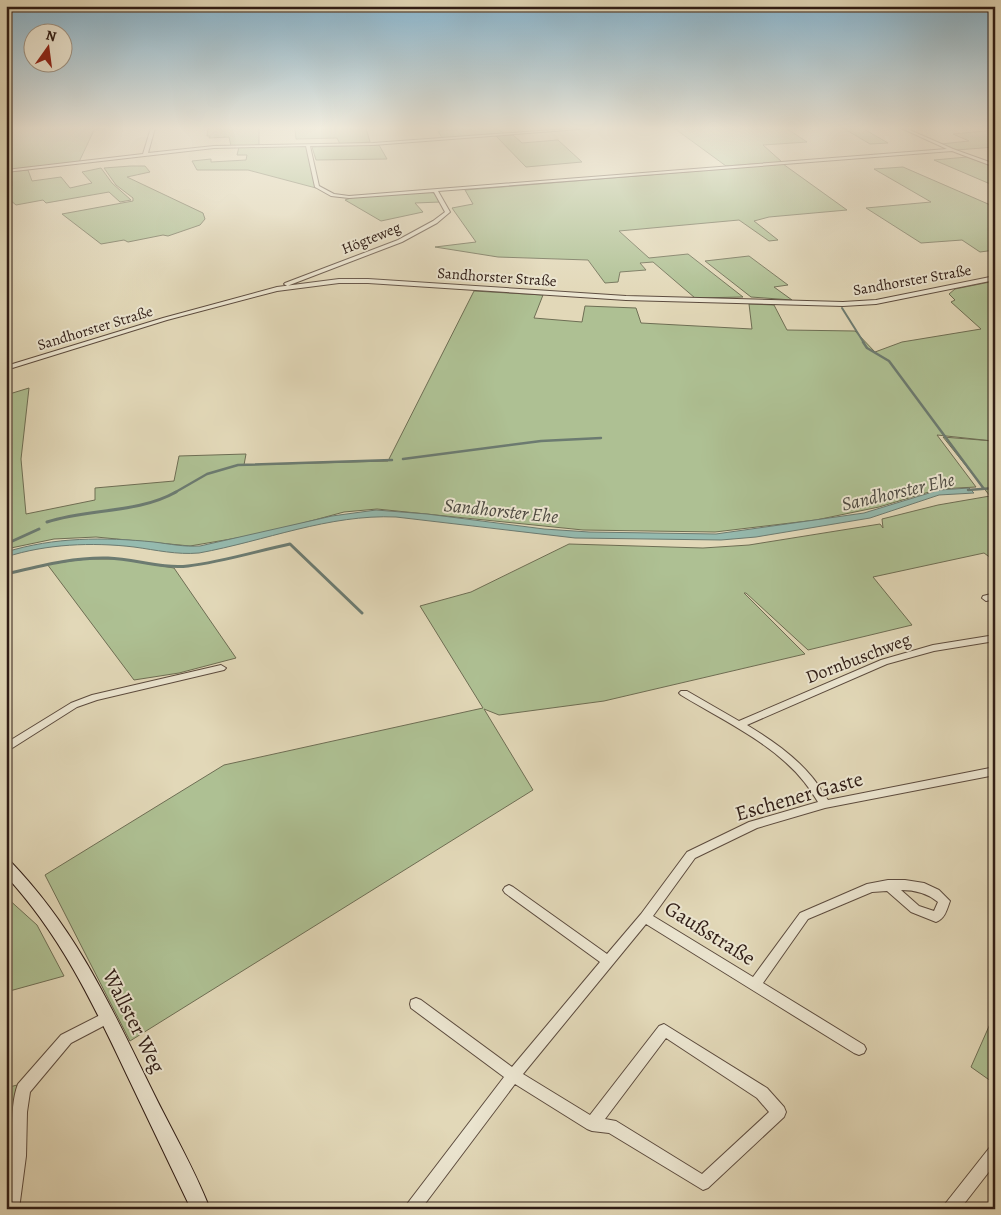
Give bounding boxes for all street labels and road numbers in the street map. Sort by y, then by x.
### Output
street label: Högteweg [338,217,404,259]
street label: Sandhorster Straße [851,260,973,300]
street label: Sandhorster Straße [437,263,558,291]
street label: Sandhorster Straße [35,301,155,355]
street label: Dornbuschweg [802,627,914,689]
street label: Eschener Gaste [732,764,866,828]
street label: Gaußstraße [659,894,761,972]
street label: Wallster Weg [96,964,172,1078]

